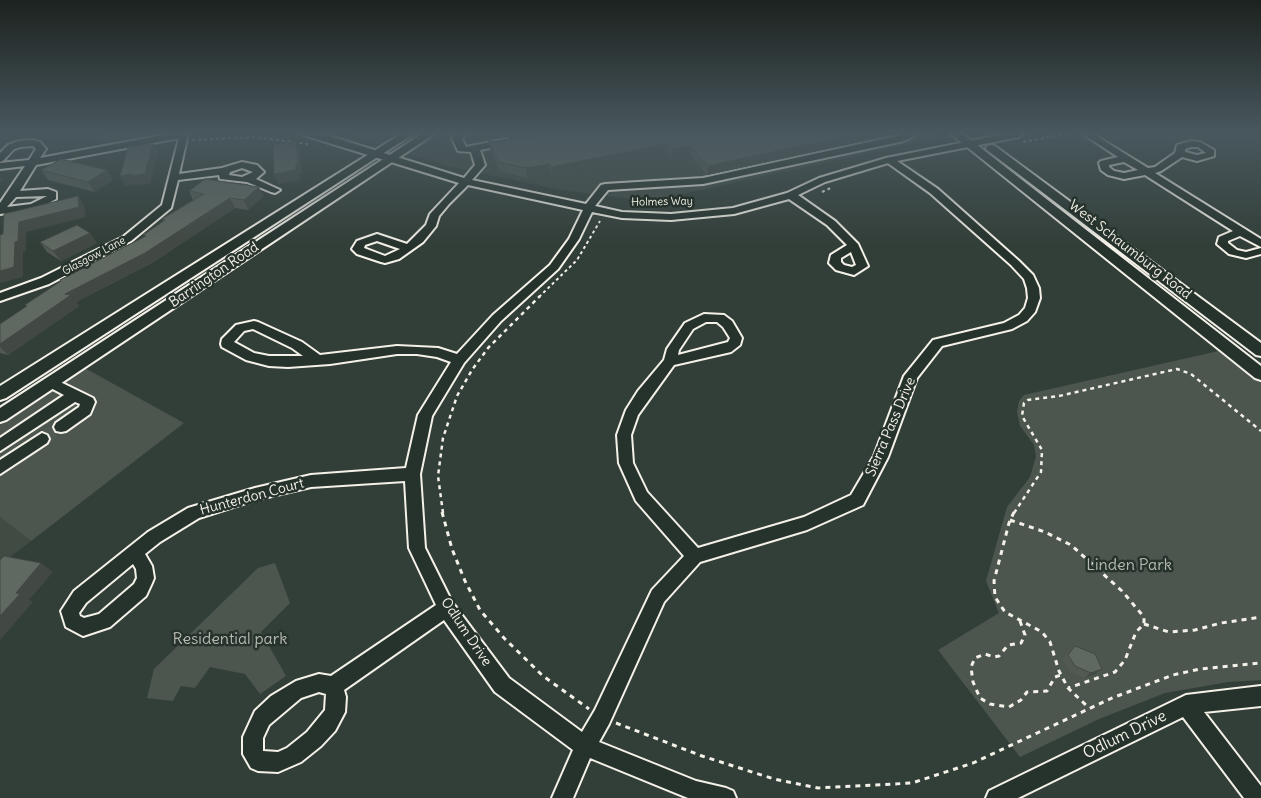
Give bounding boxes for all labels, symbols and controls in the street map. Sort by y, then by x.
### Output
street label: Holmes Way [631,195,693,209]
street label: West Schaumburg Road [1065,197,1195,303]
street label: Glasgow Lane [60,234,128,278]
street label: Barrington Road [166,239,262,311]
street label: Sierra Pass Drive [862,375,920,479]
street label: Hunterdon Court [198,475,306,519]
park label: Linden Park [1086,555,1172,575]
street label: Odlum Drive [437,595,495,669]
park label: Residential park [173,629,287,649]
street label: Odlum Drive [1080,707,1170,763]

